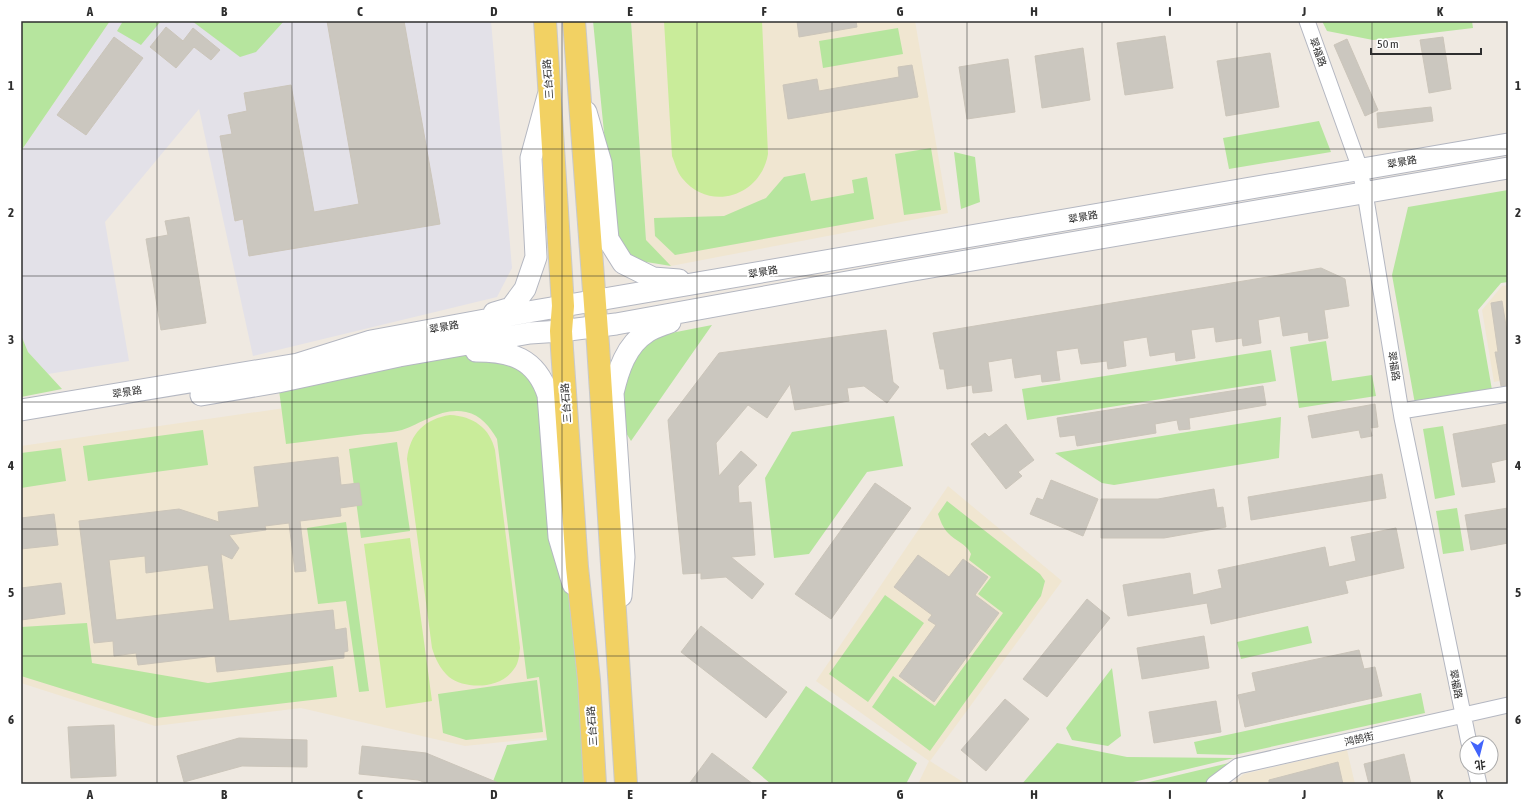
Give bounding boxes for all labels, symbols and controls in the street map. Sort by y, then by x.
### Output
text: A [86,4,94,19]
text: B [221,4,228,19]
text: C [357,4,363,19]
text: D [490,4,498,19]
text: E [627,4,633,19]
text: F [761,4,767,19]
text: G [897,4,904,19]
text: H [1030,4,1038,19]
text: I [1168,4,1172,19]
text: J [1301,4,1306,19]
text: K [1437,4,1444,19]
scale bar [1371,30,1481,56]
street label: 翠福路 [1308,36,1328,68]
text: 50 m [1377,37,1399,51]
street label: 三台石路 [541,59,555,99]
text: 1 [8,78,14,93]
text: 1 [1515,78,1521,93]
street label: 翠景路 [1386,154,1418,170]
text: 2 [8,205,14,220]
text: 2 [1515,205,1521,220]
street label: 翠景路 [1067,209,1099,225]
street label: 翠景路 [747,264,779,280]
street label: 翠景路 [428,319,460,335]
text: 3 [8,332,14,347]
text: 3 [1515,332,1521,347]
street label: 翠福路 [1386,350,1402,382]
street label: 三台石路 [559,383,573,423]
street label: 翠景路 [111,384,143,400]
text: 4 [7,458,14,473]
text: 4 [1514,458,1521,473]
text: 5 [8,585,14,600]
text: 5 [1515,585,1521,600]
street label: 翠福路 [1448,668,1464,700]
street label: 三台石路 [585,706,599,746]
text: 6 [8,712,14,727]
text: 6 [1515,712,1521,727]
street label: 鸿鹄街 [1343,730,1375,748]
north arrow [1459,735,1499,775]
text: 北 [1474,758,1486,772]
text: A [86,787,94,802]
text: B [221,787,228,802]
text: C [357,787,363,802]
text: D [490,787,498,802]
text: E [627,787,633,802]
text: F [761,787,767,802]
text: G [897,787,904,802]
text: H [1030,787,1038,802]
text: I [1168,787,1172,802]
text: J [1301,787,1306,802]
text: K [1437,787,1444,802]

